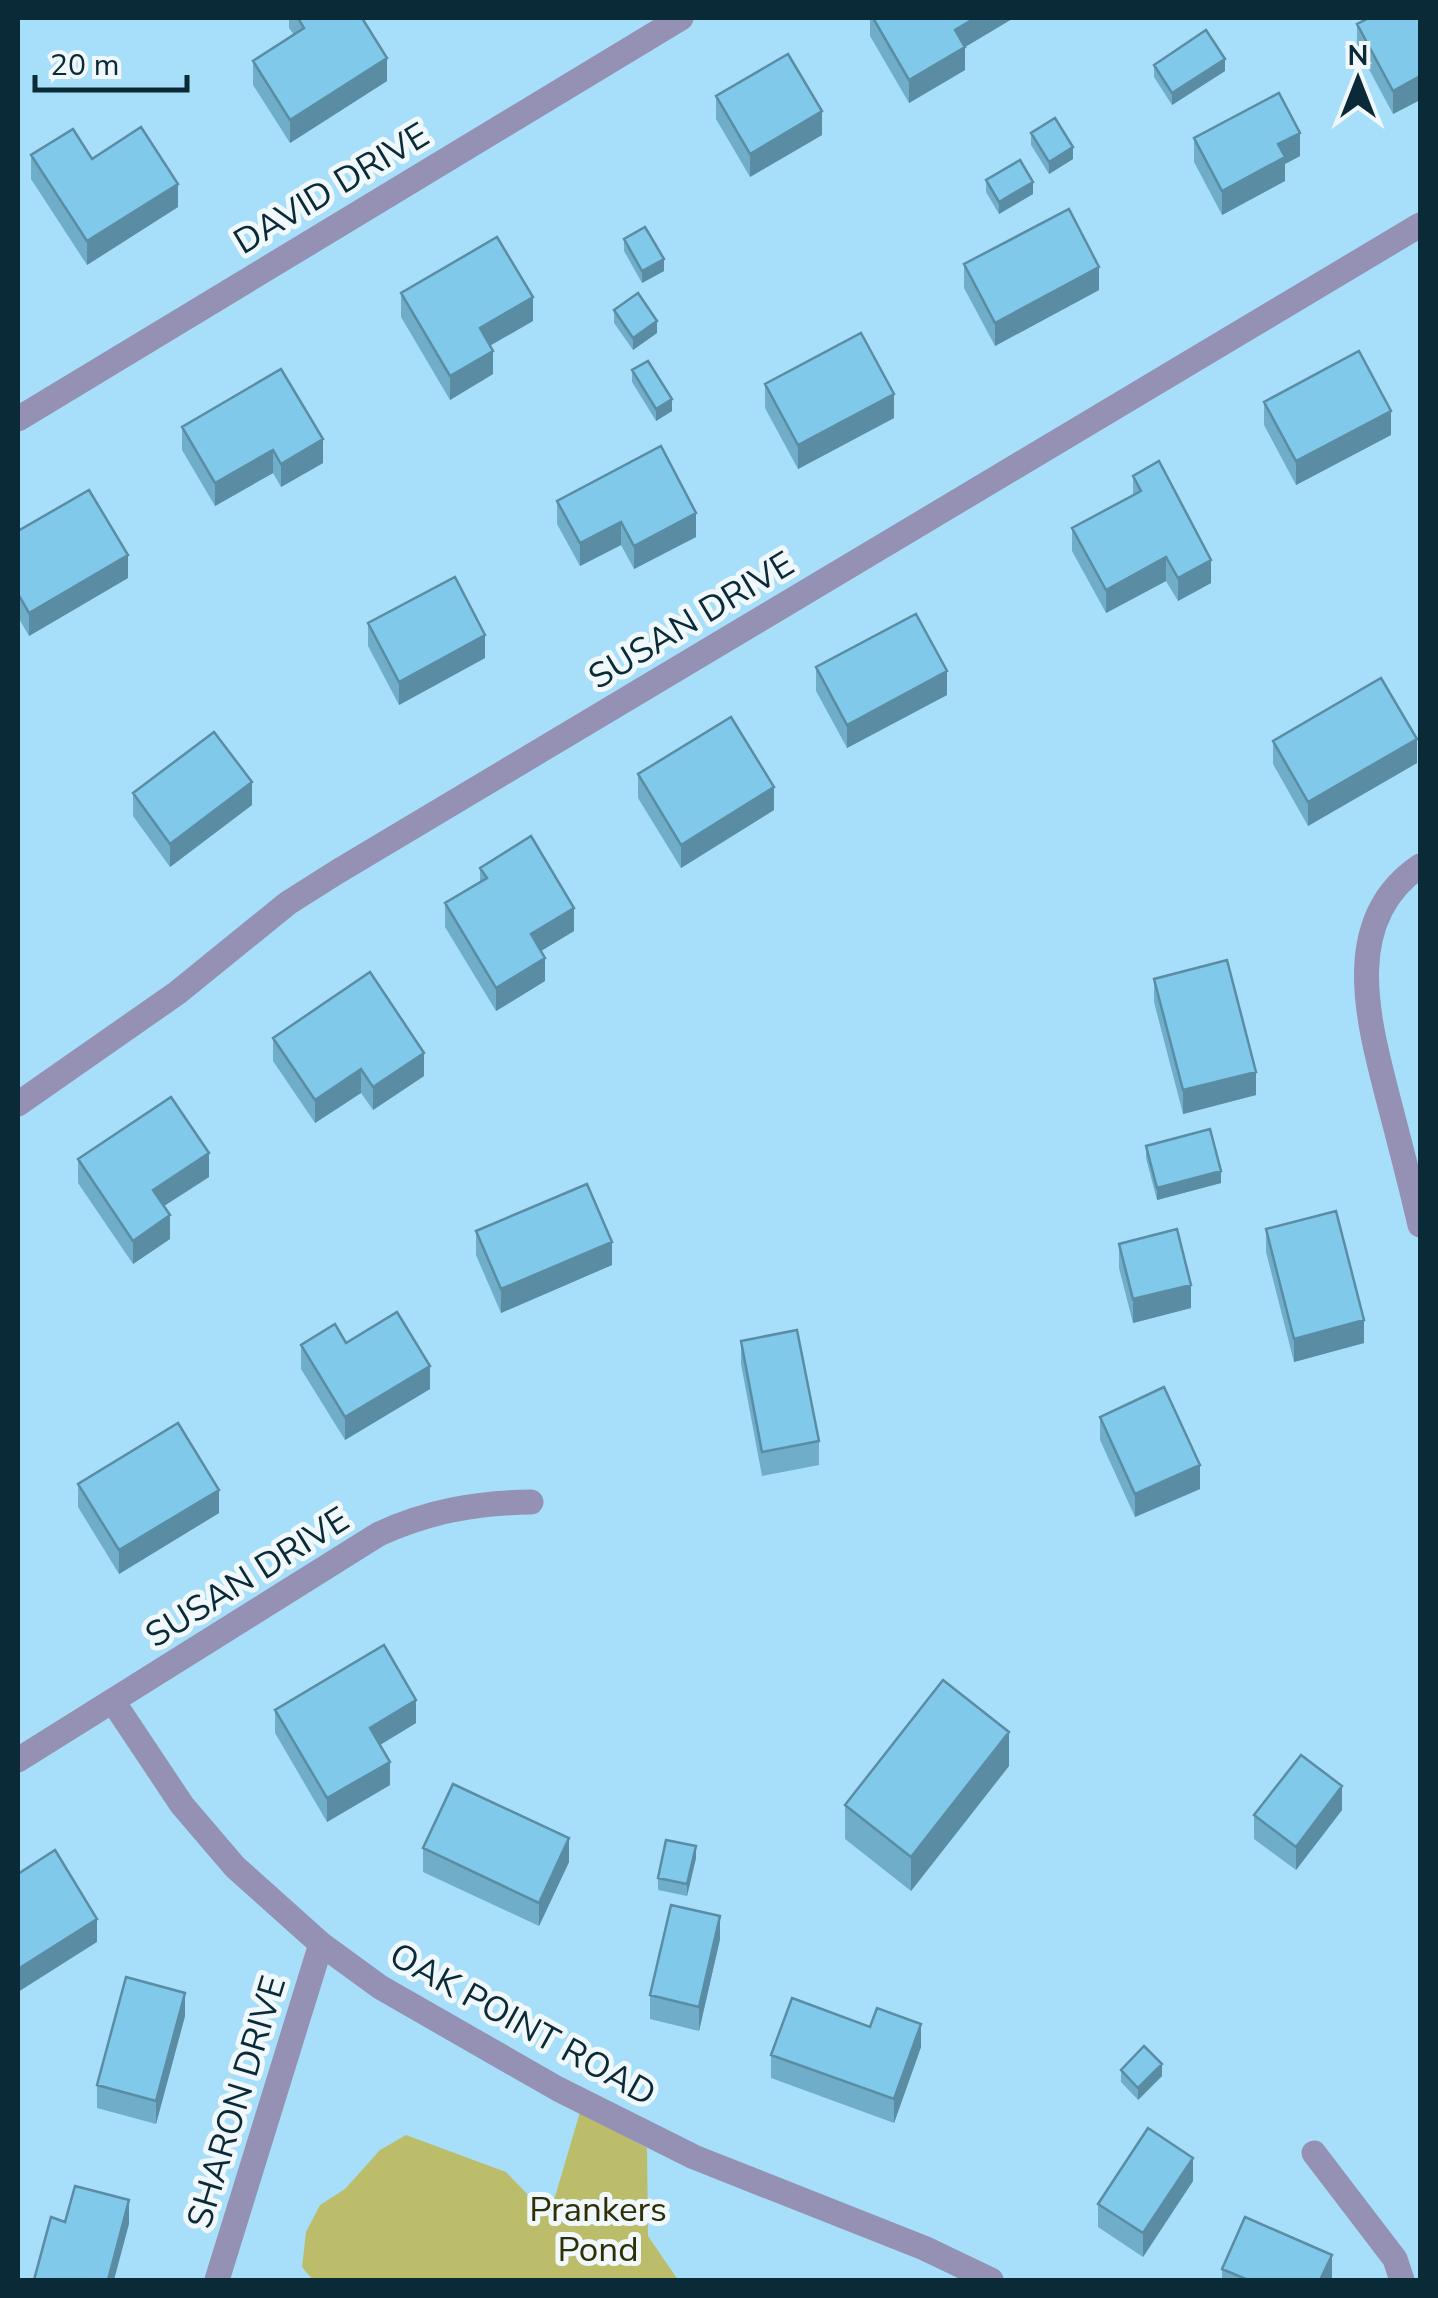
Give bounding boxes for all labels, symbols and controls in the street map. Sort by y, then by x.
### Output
scale bar [35,30,188,92]
north arrow [1308,30,1408,130]
text: N [1348,37,1368,75]
text: 20 m [50,45,119,86]
street label: DAVID DRIVE [225,112,438,265]
street label: SUSAN DRIVE [580,541,803,700]
street label: SUSAN DRIVE [137,1496,358,1659]
street label: OAK POINT ROAD [381,1932,664,2117]
street label: SHARON DRIVE [176,1970,297,2234]
park label: Prankers Pond [529,2186,667,2273]

